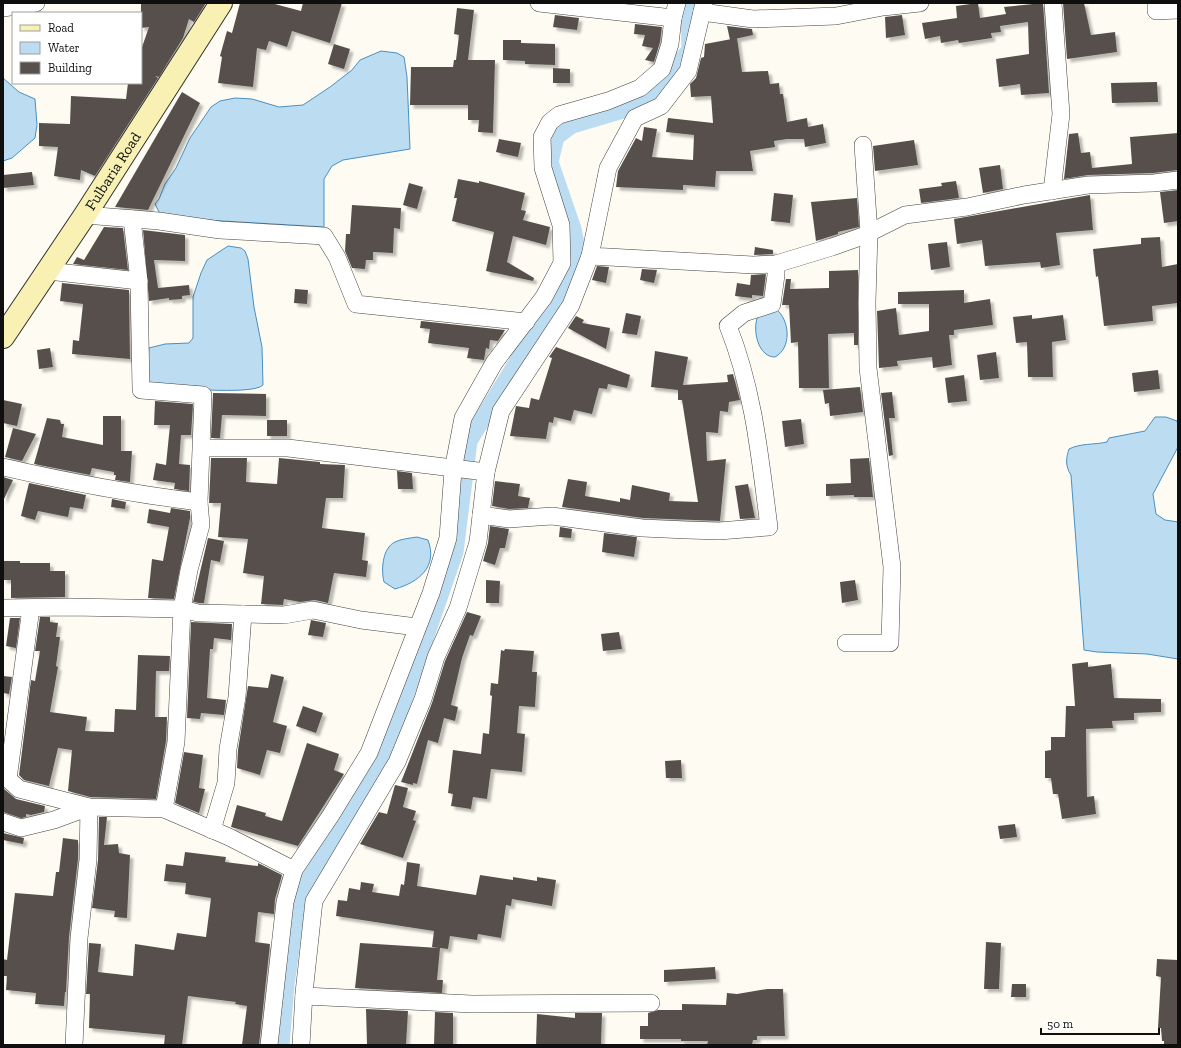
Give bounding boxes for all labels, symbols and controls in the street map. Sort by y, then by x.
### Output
legend [12,12,142,84]
text: Road [48,21,74,35]
text: Water [48,41,80,55]
text: Building [48,61,92,75]
street label: Fulbaria Road [81,128,145,214]
scale bar [1041,1010,1159,1036]
text: 50 m [1047,1017,1074,1031]

